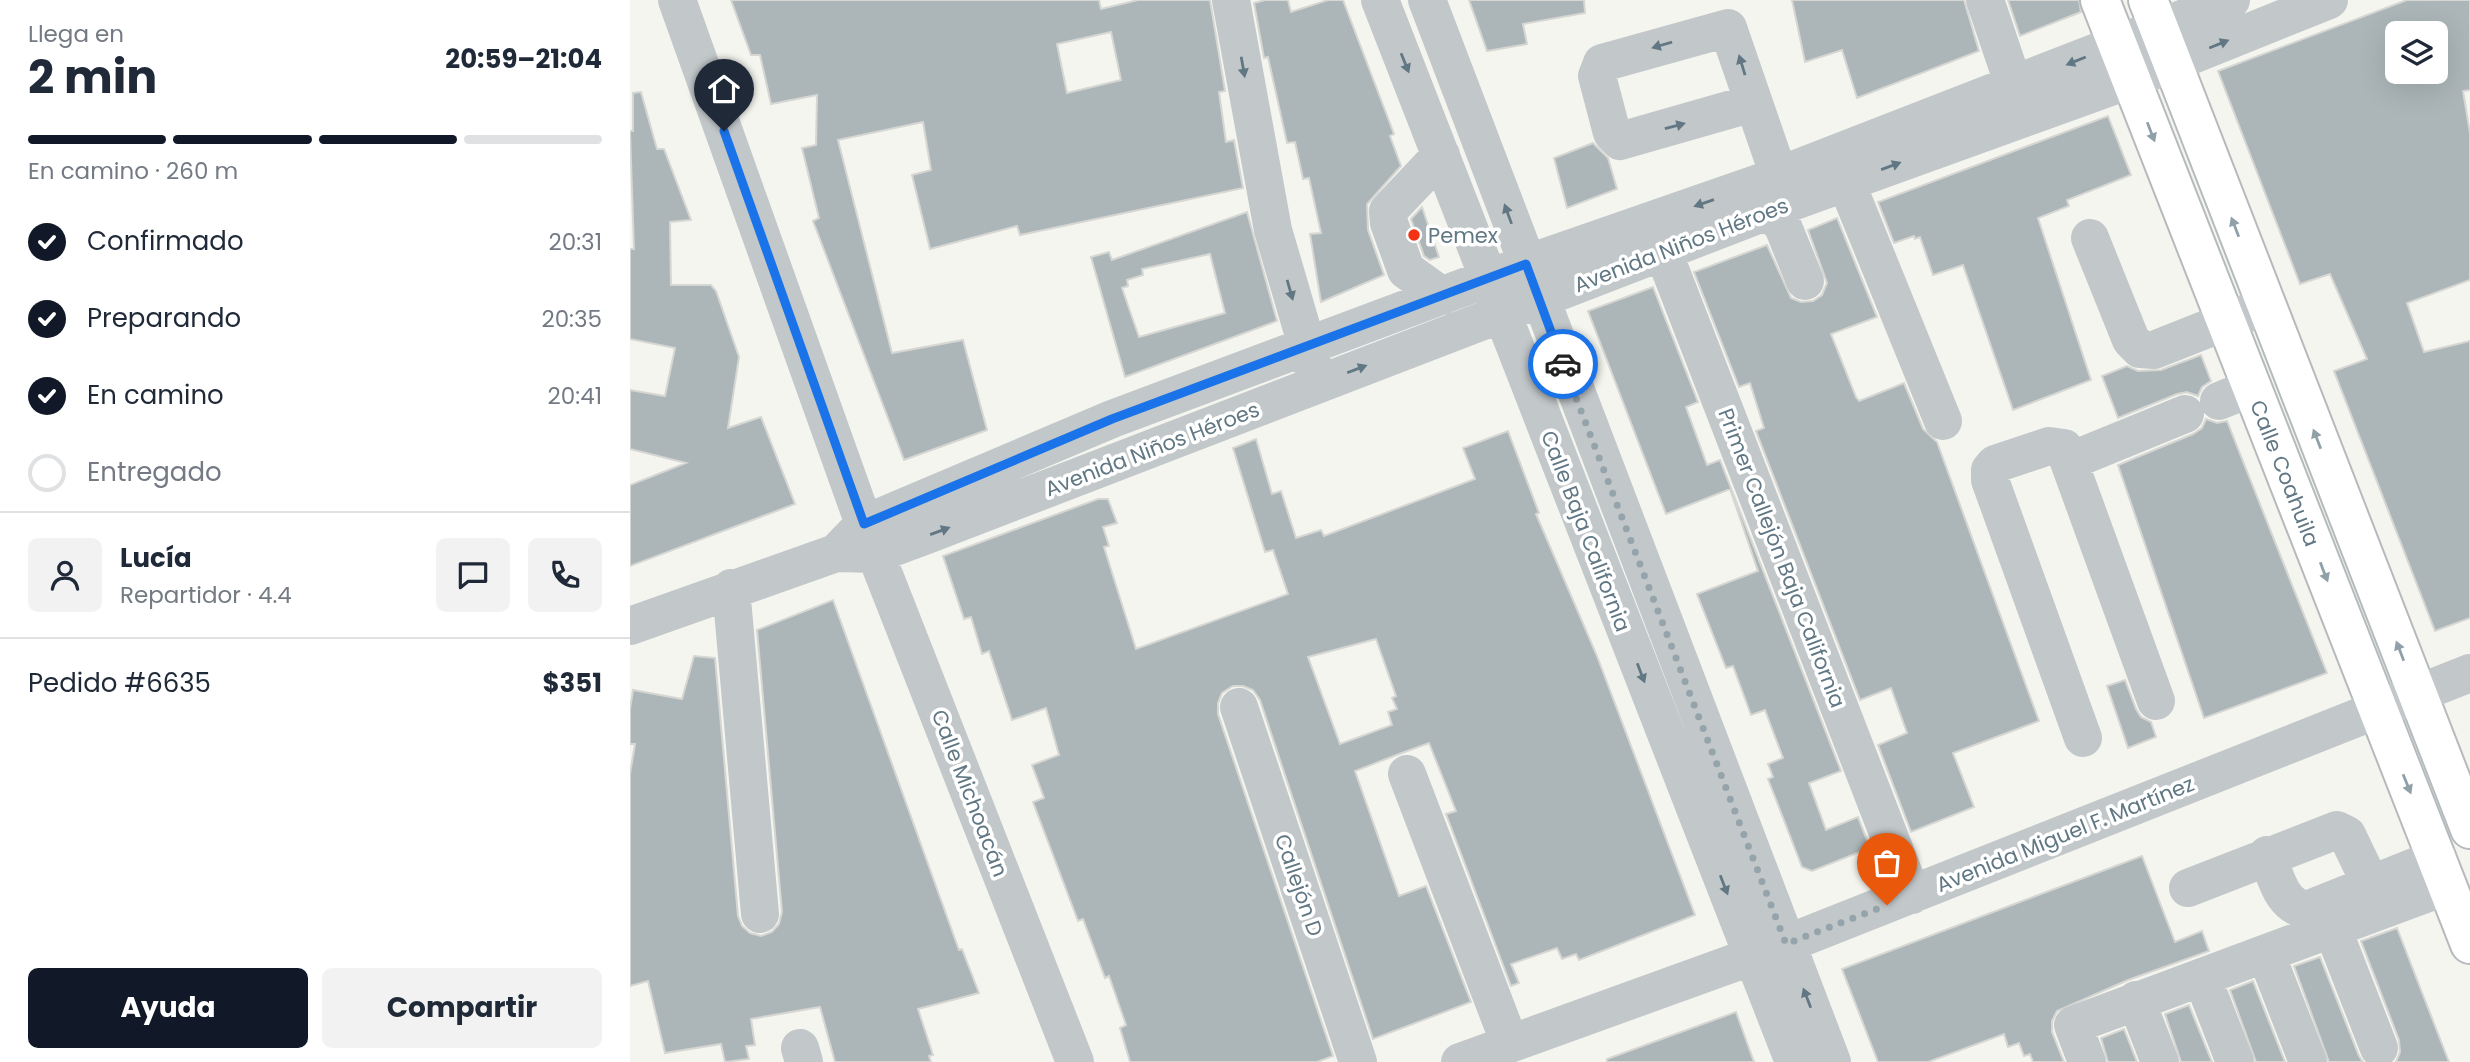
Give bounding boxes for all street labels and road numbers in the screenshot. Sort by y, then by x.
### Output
street label: Avenida Niños Héroes [1569,191,1793,299]
street label: Avenida Niños Héroes [1040,395,1264,503]
street label: Calle Coahuila [2244,396,2327,550]
street label: Primer Callejón Baja California [1711,404,1853,712]
street label: Calle Baja California [1534,426,1638,636]
street label: Calle Michoacán [925,705,1015,881]
street label: Avenida Miguel F. Martínez [1932,769,2198,899]
street label: Callejón D [1268,830,1330,940]

